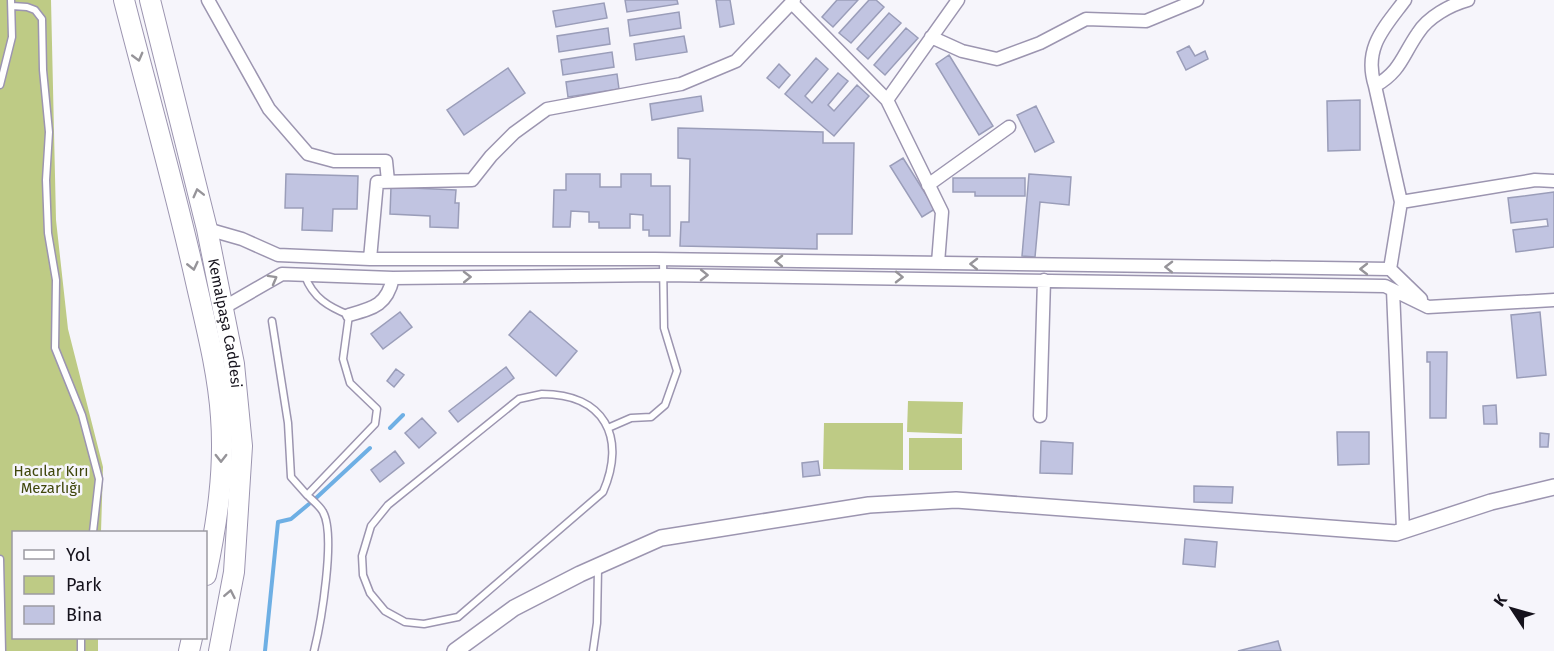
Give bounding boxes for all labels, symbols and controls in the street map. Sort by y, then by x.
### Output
one-way arrow [131,51,144,61]
one-way arrow [193,189,206,199]
one-way arrow [775,255,784,267]
street label: Kemalpaşa Caddesi [204,257,245,389]
one-way arrow [970,257,979,270]
one-way arrow [185,260,198,270]
one-way arrow [1165,261,1174,273]
one-way arrow [1360,263,1369,275]
one-way arrow [699,269,708,281]
one-way arrow [462,271,471,283]
one-way arrow [894,271,903,284]
one-way arrow [267,275,278,286]
one-way arrow [215,453,227,462]
park label: Hacılar Kırı Mezarlığı [13,462,89,497]
legend [12,531,207,639]
text: Yol [66,544,91,566]
text: Park [66,574,102,596]
north arrow [1482,579,1542,639]
one-way arrow [223,589,236,599]
text: K [1490,590,1511,610]
text: Bina [66,604,102,626]

